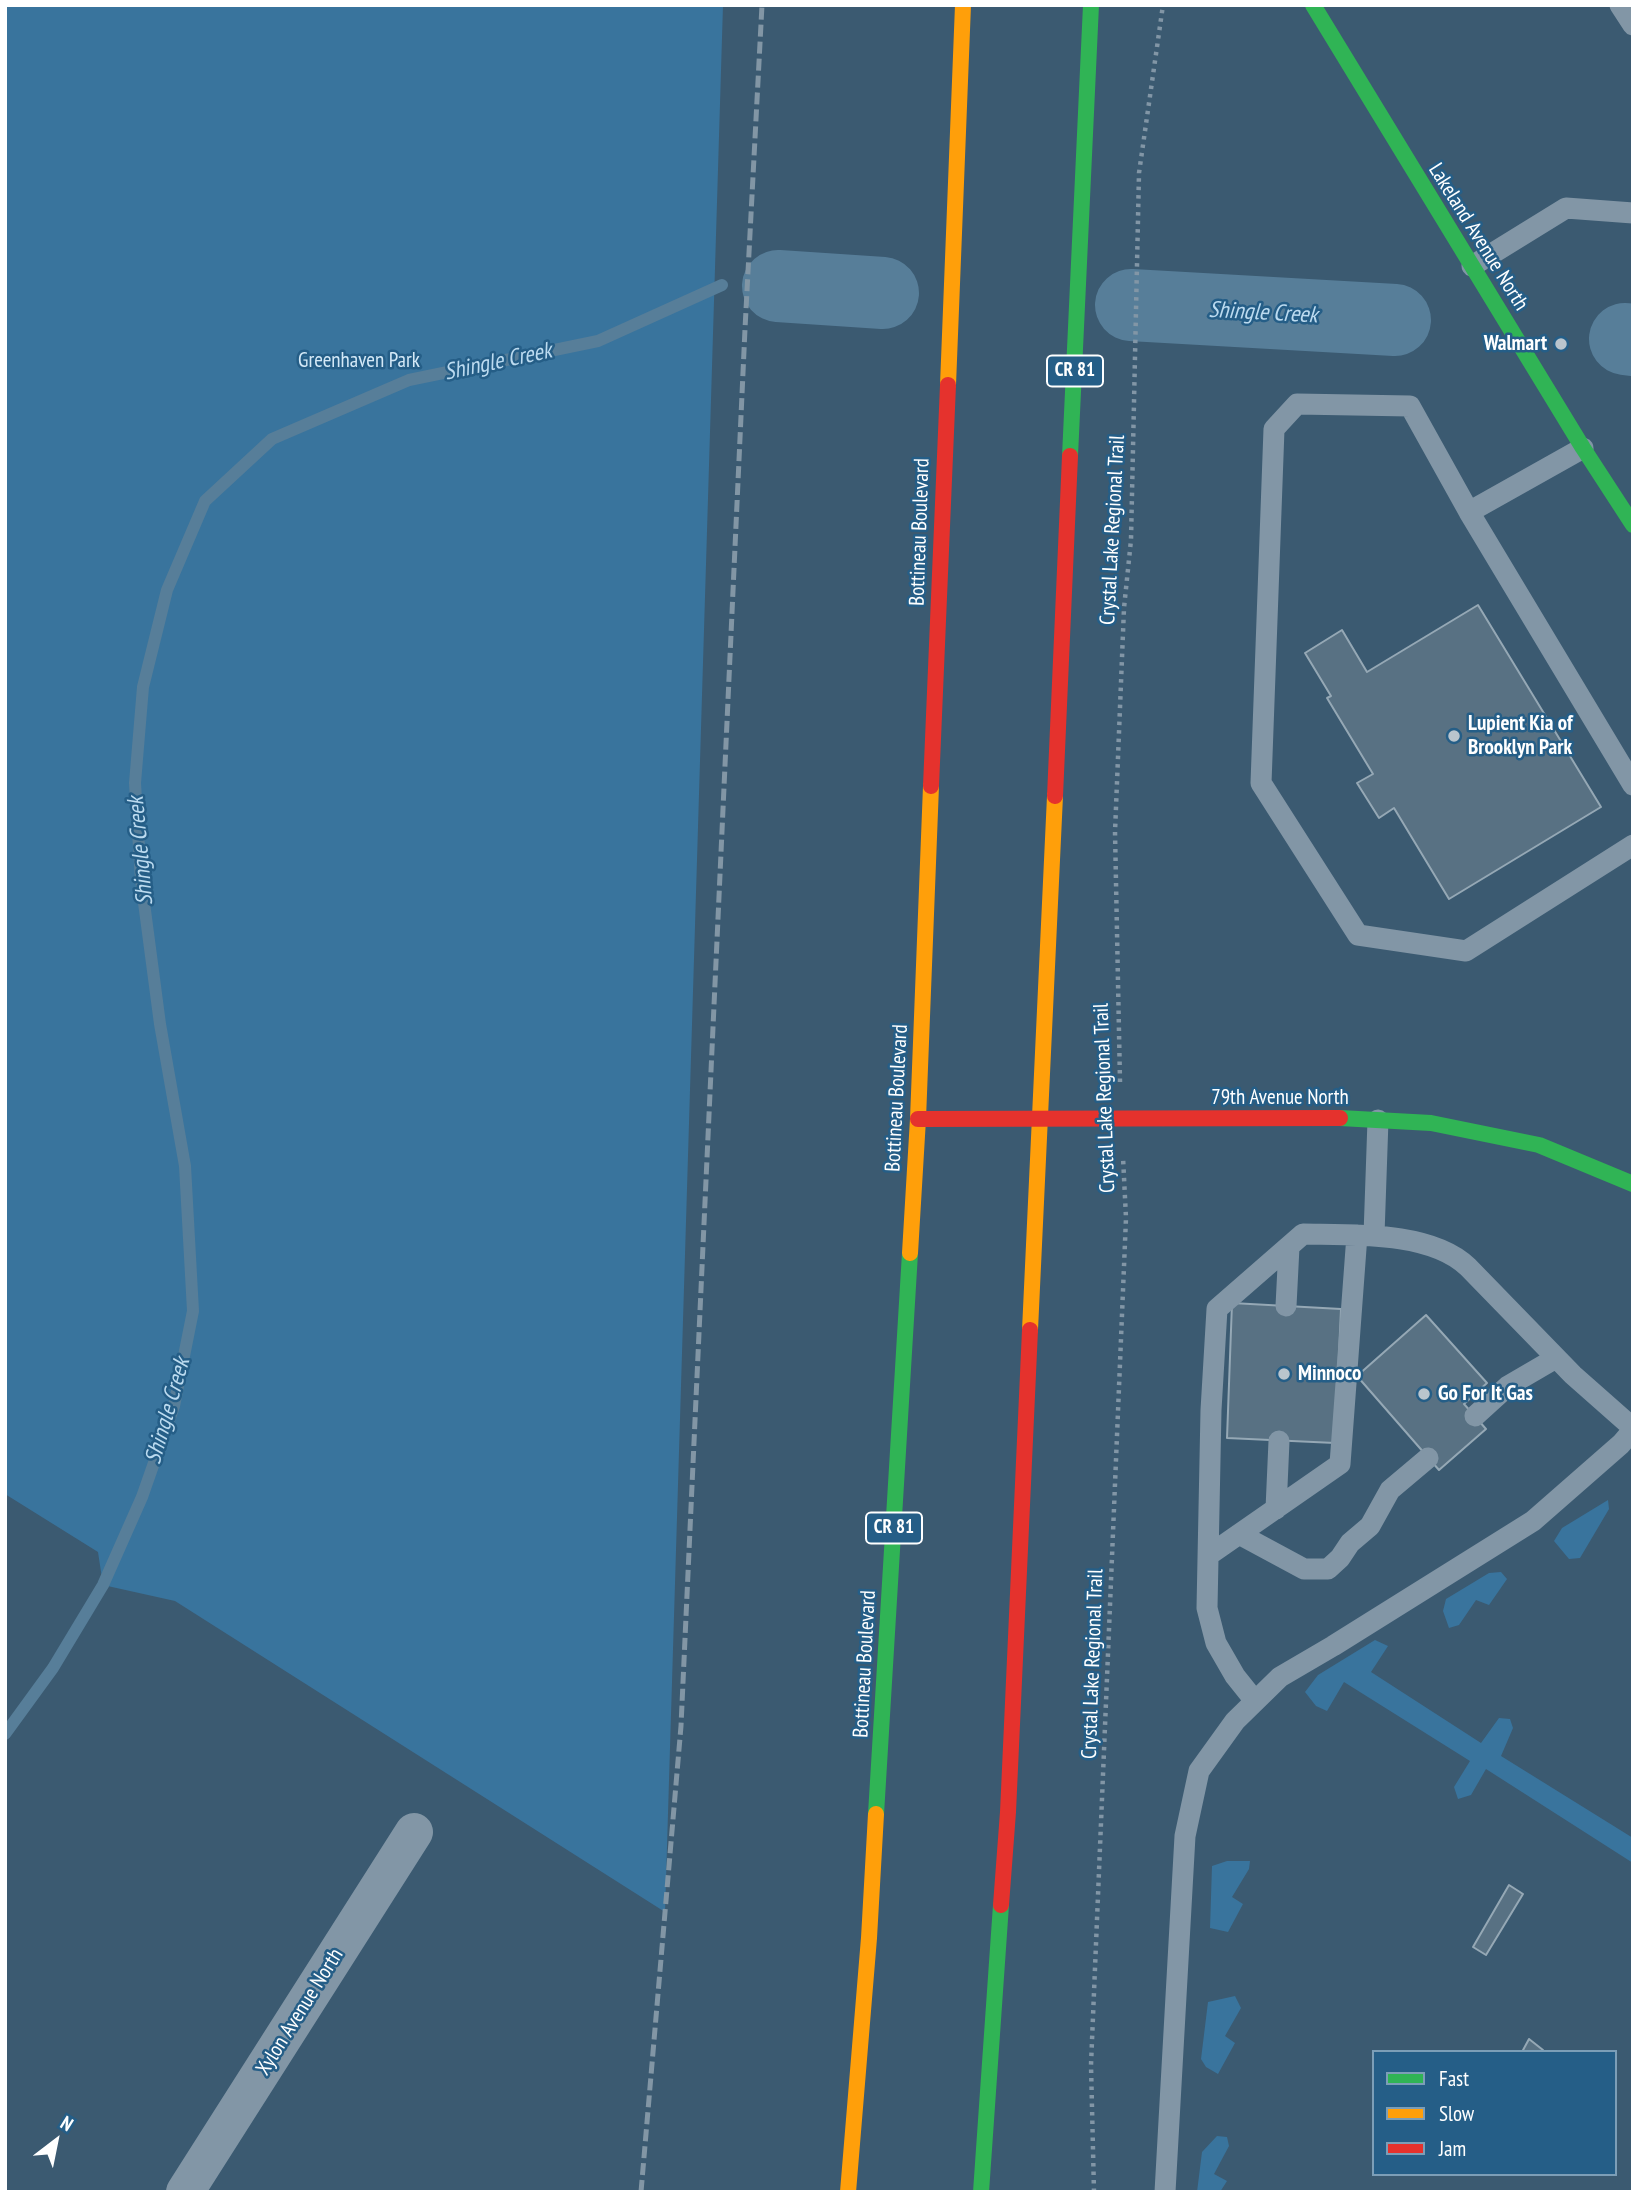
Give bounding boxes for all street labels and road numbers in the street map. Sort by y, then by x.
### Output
street label: Lakeland Avenue North [1423,159,1533,315]
road number: CR 81 [1047,356,1103,386]
street label: Crystal Lake Regional Trail [1095,434,1131,626]
street label: Bottineau Boulevard [905,458,935,606]
street label: Crystal Lake Regional Trail [1089,1003,1121,1193]
street label: Bottineau Boulevard [881,1024,913,1172]
street label: 79th Avenue North [1211,1085,1349,1111]
road number: CR 81 [866,1512,922,1544]
street label: Crystal Lake Regional Trail [1077,1569,1109,1759]
street label: Bottineau Boulevard [849,1590,881,1738]
street label: Xylon Avenue North [251,1944,349,2080]

